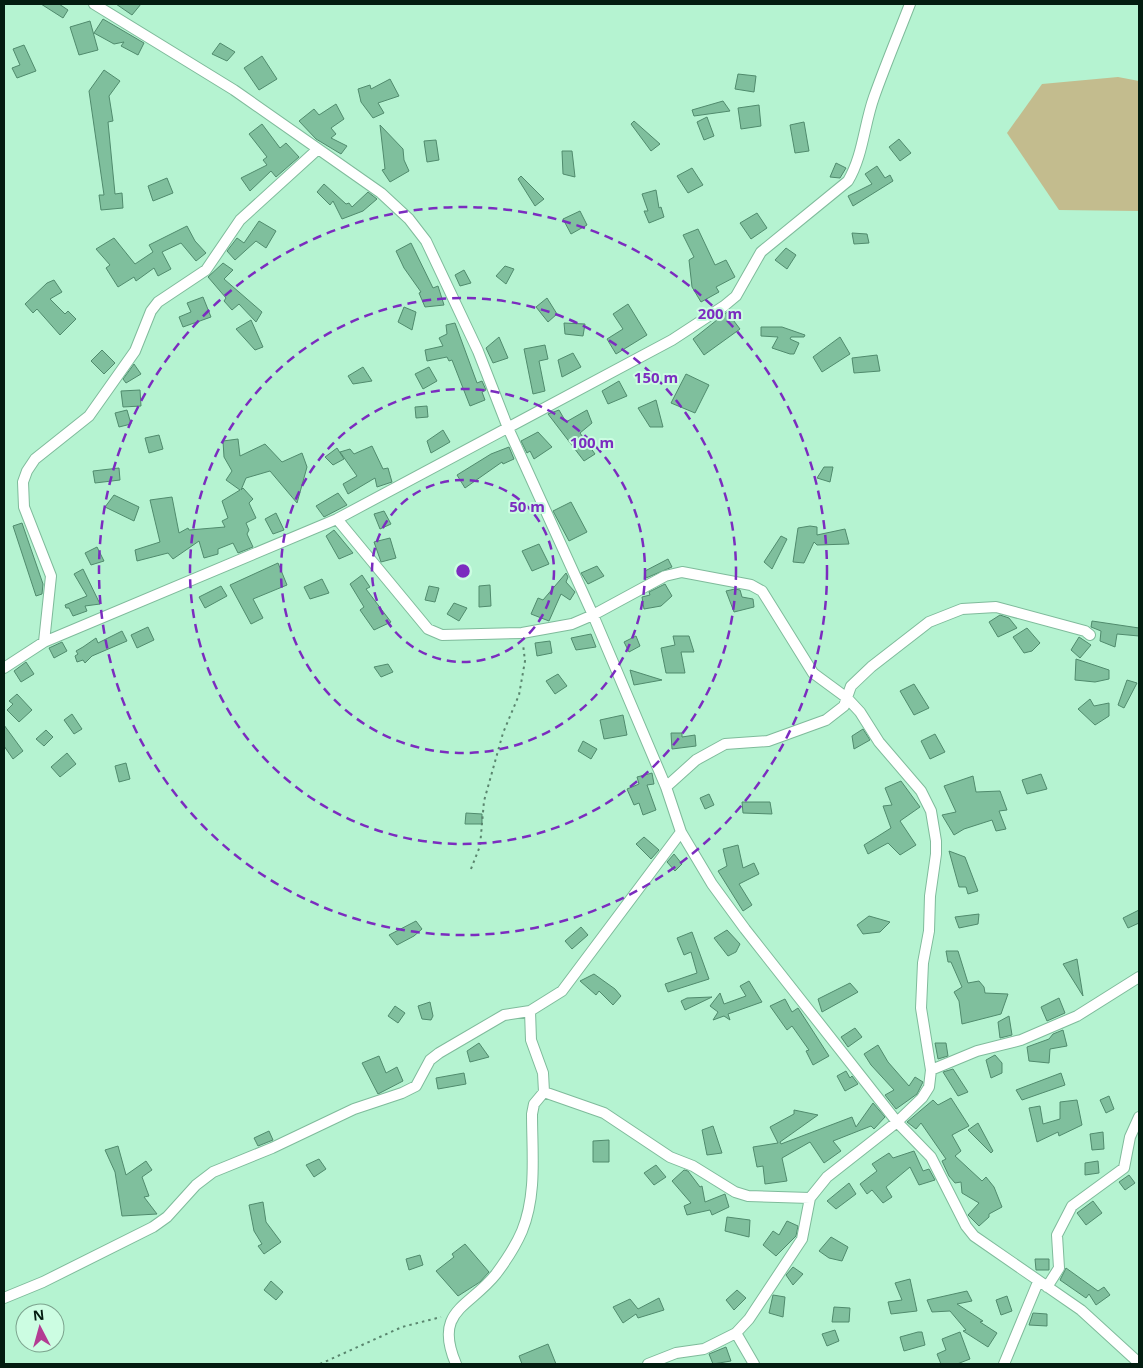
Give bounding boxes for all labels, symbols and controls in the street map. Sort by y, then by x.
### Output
text: 200 m [698,303,742,323]
text: 150 m [634,367,678,387]
text: 100 m [570,432,614,452]
text: 50 m [509,496,545,516]
centre of rings [454,562,472,580]
north arrow [15,1303,65,1353]
text: N [32,1305,45,1325]

